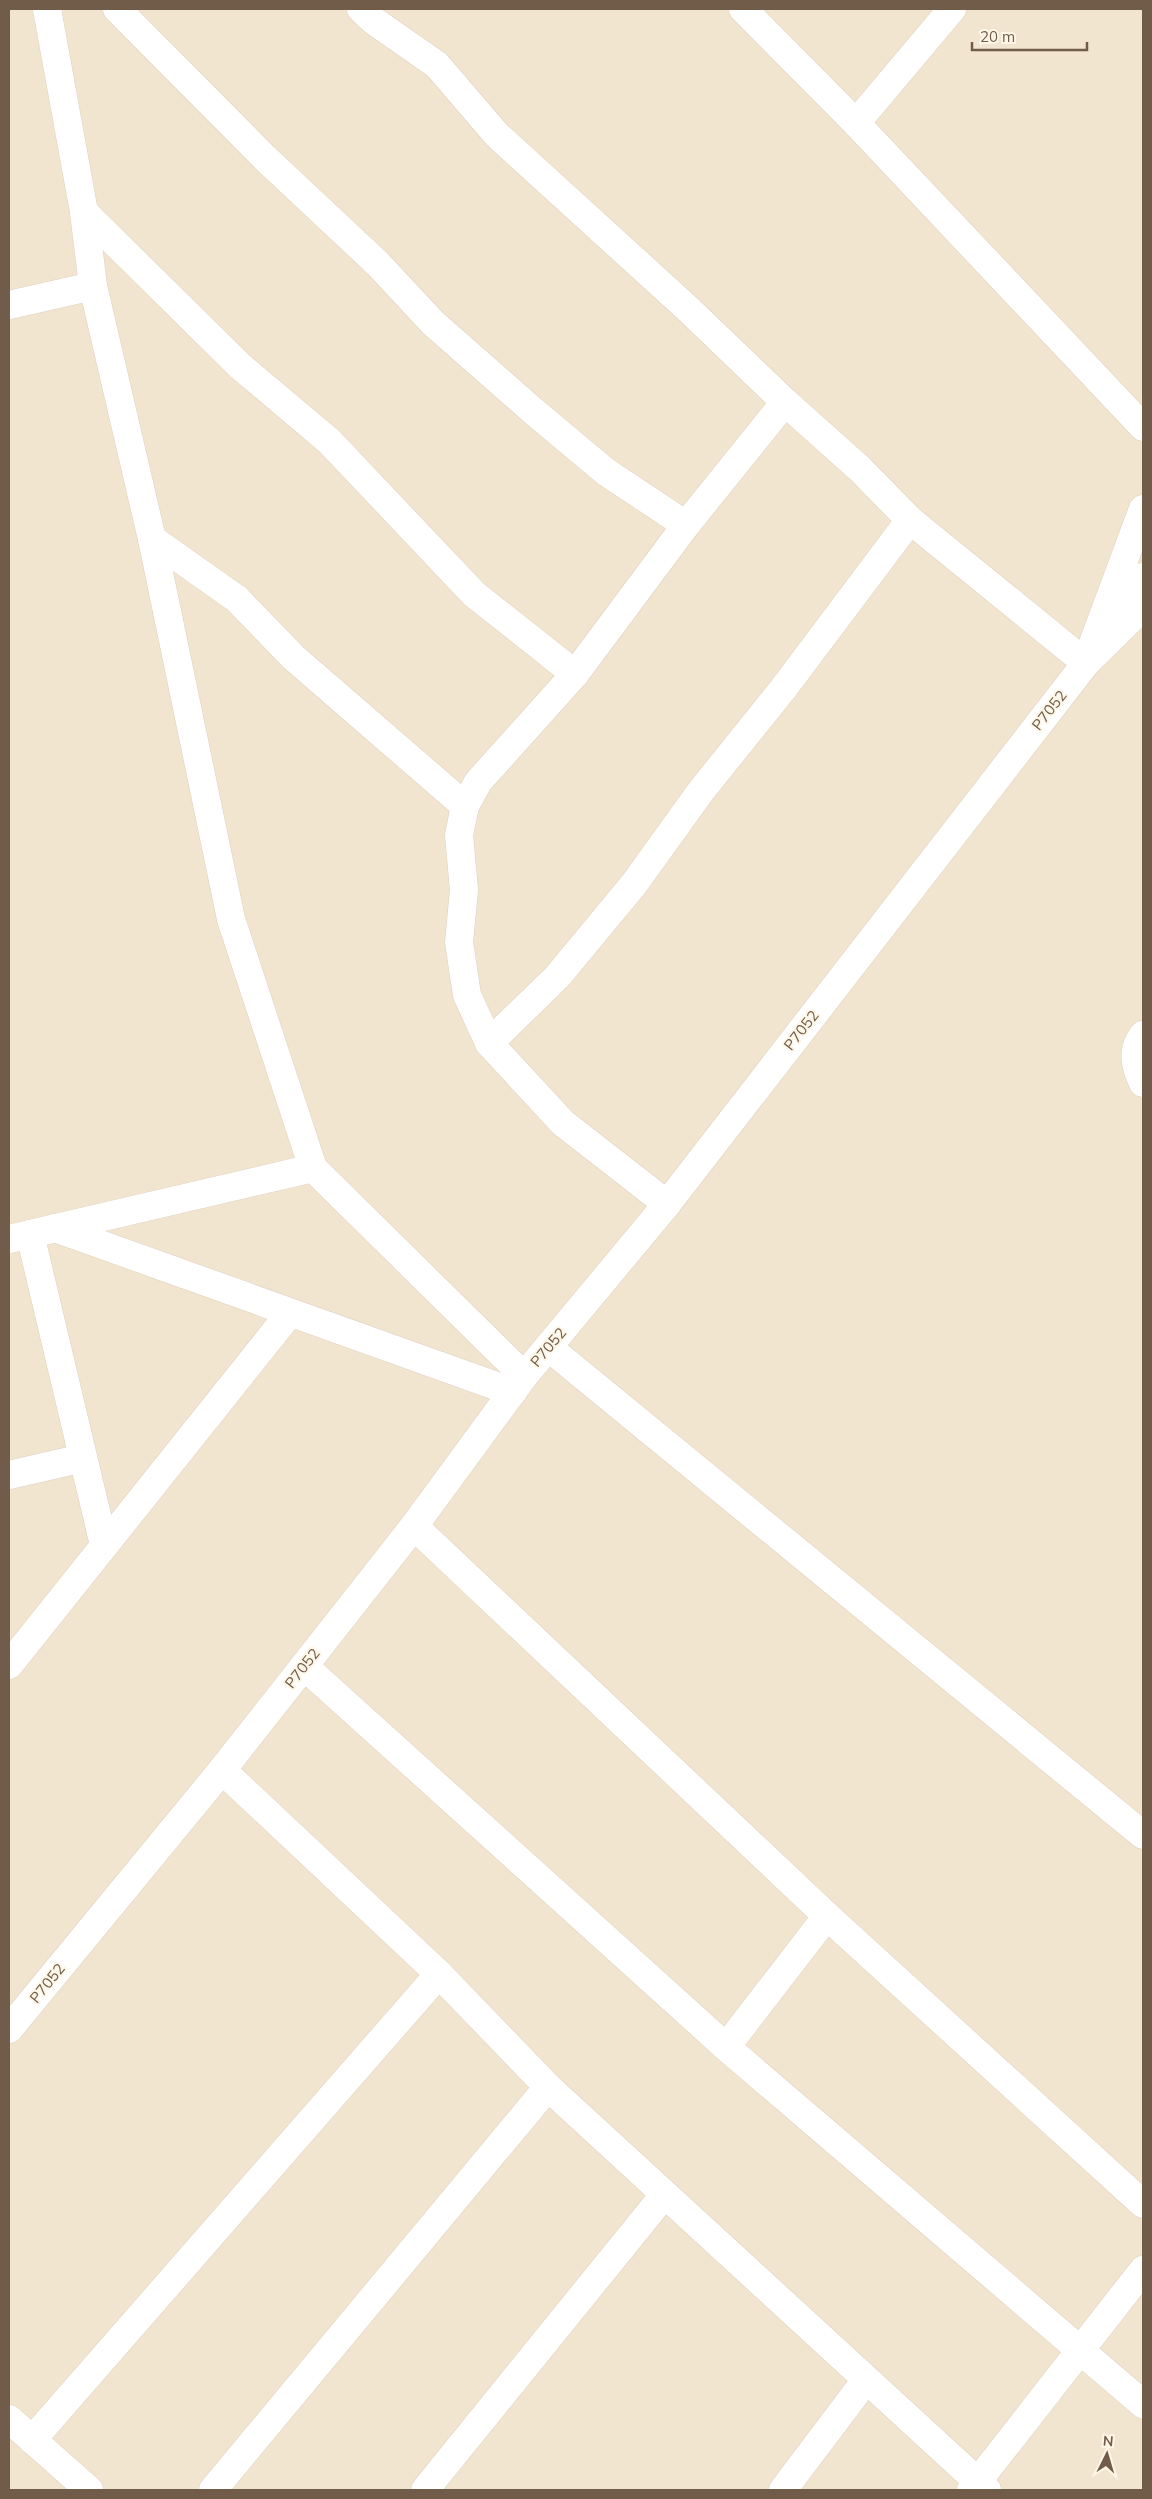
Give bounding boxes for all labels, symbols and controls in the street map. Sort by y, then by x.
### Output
scale bar [972,20,1087,52]
text: 20 m [980,27,1015,46]
street label: P7052 [1027,686,1071,734]
street label: P7052 [779,1006,823,1054]
street label: P7052 [526,1323,570,1371]
street label: P7052 [280,1644,324,1692]
street label: P7052 [25,1959,69,2007]
north arrow [1082,2429,1132,2479]
text: N [1102,2432,1114,2450]

